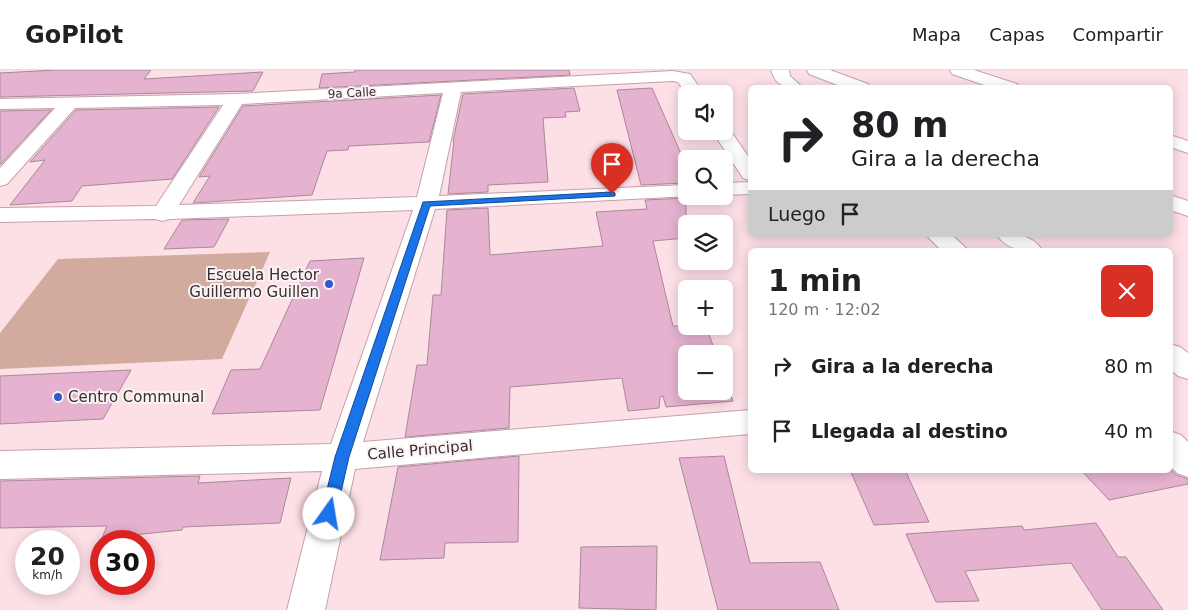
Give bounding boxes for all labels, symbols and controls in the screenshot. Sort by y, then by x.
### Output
text: GoPilot [25,21,123,49]
text: Mapa [912,24,961,45]
text: Capas [989,24,1045,45]
text: Compartir [1073,24,1163,45]
street label: 9a Calle [327,85,377,101]
map controls [678,85,733,400]
button: sound [678,85,733,140]
icon: right [768,105,833,170]
text: 80 m [851,105,948,145]
pin [591,143,633,194]
text: Gira a la derecha [851,146,1040,171]
icon: arrive [598,150,626,178]
button: search [678,150,733,205]
icon: arrive [836,200,864,228]
text: Luego [768,203,826,225]
button: layers [678,215,733,270]
text: 1 min [768,263,862,298]
button: close [1101,265,1153,317]
place label: Escuela Hector Guillermo Guillen [189,266,320,301]
marker: Escuela Hector Guillermo Guillen [323,278,335,290]
button: + [678,280,733,335]
text: 120 m · 12:02 [768,300,881,319]
button: − [678,345,733,400]
icon: right [768,352,796,380]
text: Gira a la derecha [811,355,994,377]
text: 80 m [1104,355,1153,377]
place label: Centro Communal [68,388,204,406]
marker: Centro Communal [52,391,64,403]
icon: arrive [768,417,796,445]
text: Llegada al destino [811,420,1008,442]
text: 40 m [1104,420,1153,442]
street label: Calle Principal [366,436,474,464]
position arrow [302,487,354,539]
speed limit sign: 30 [90,530,155,595]
text: 20 [30,542,65,571]
text: km/h [32,568,63,582]

